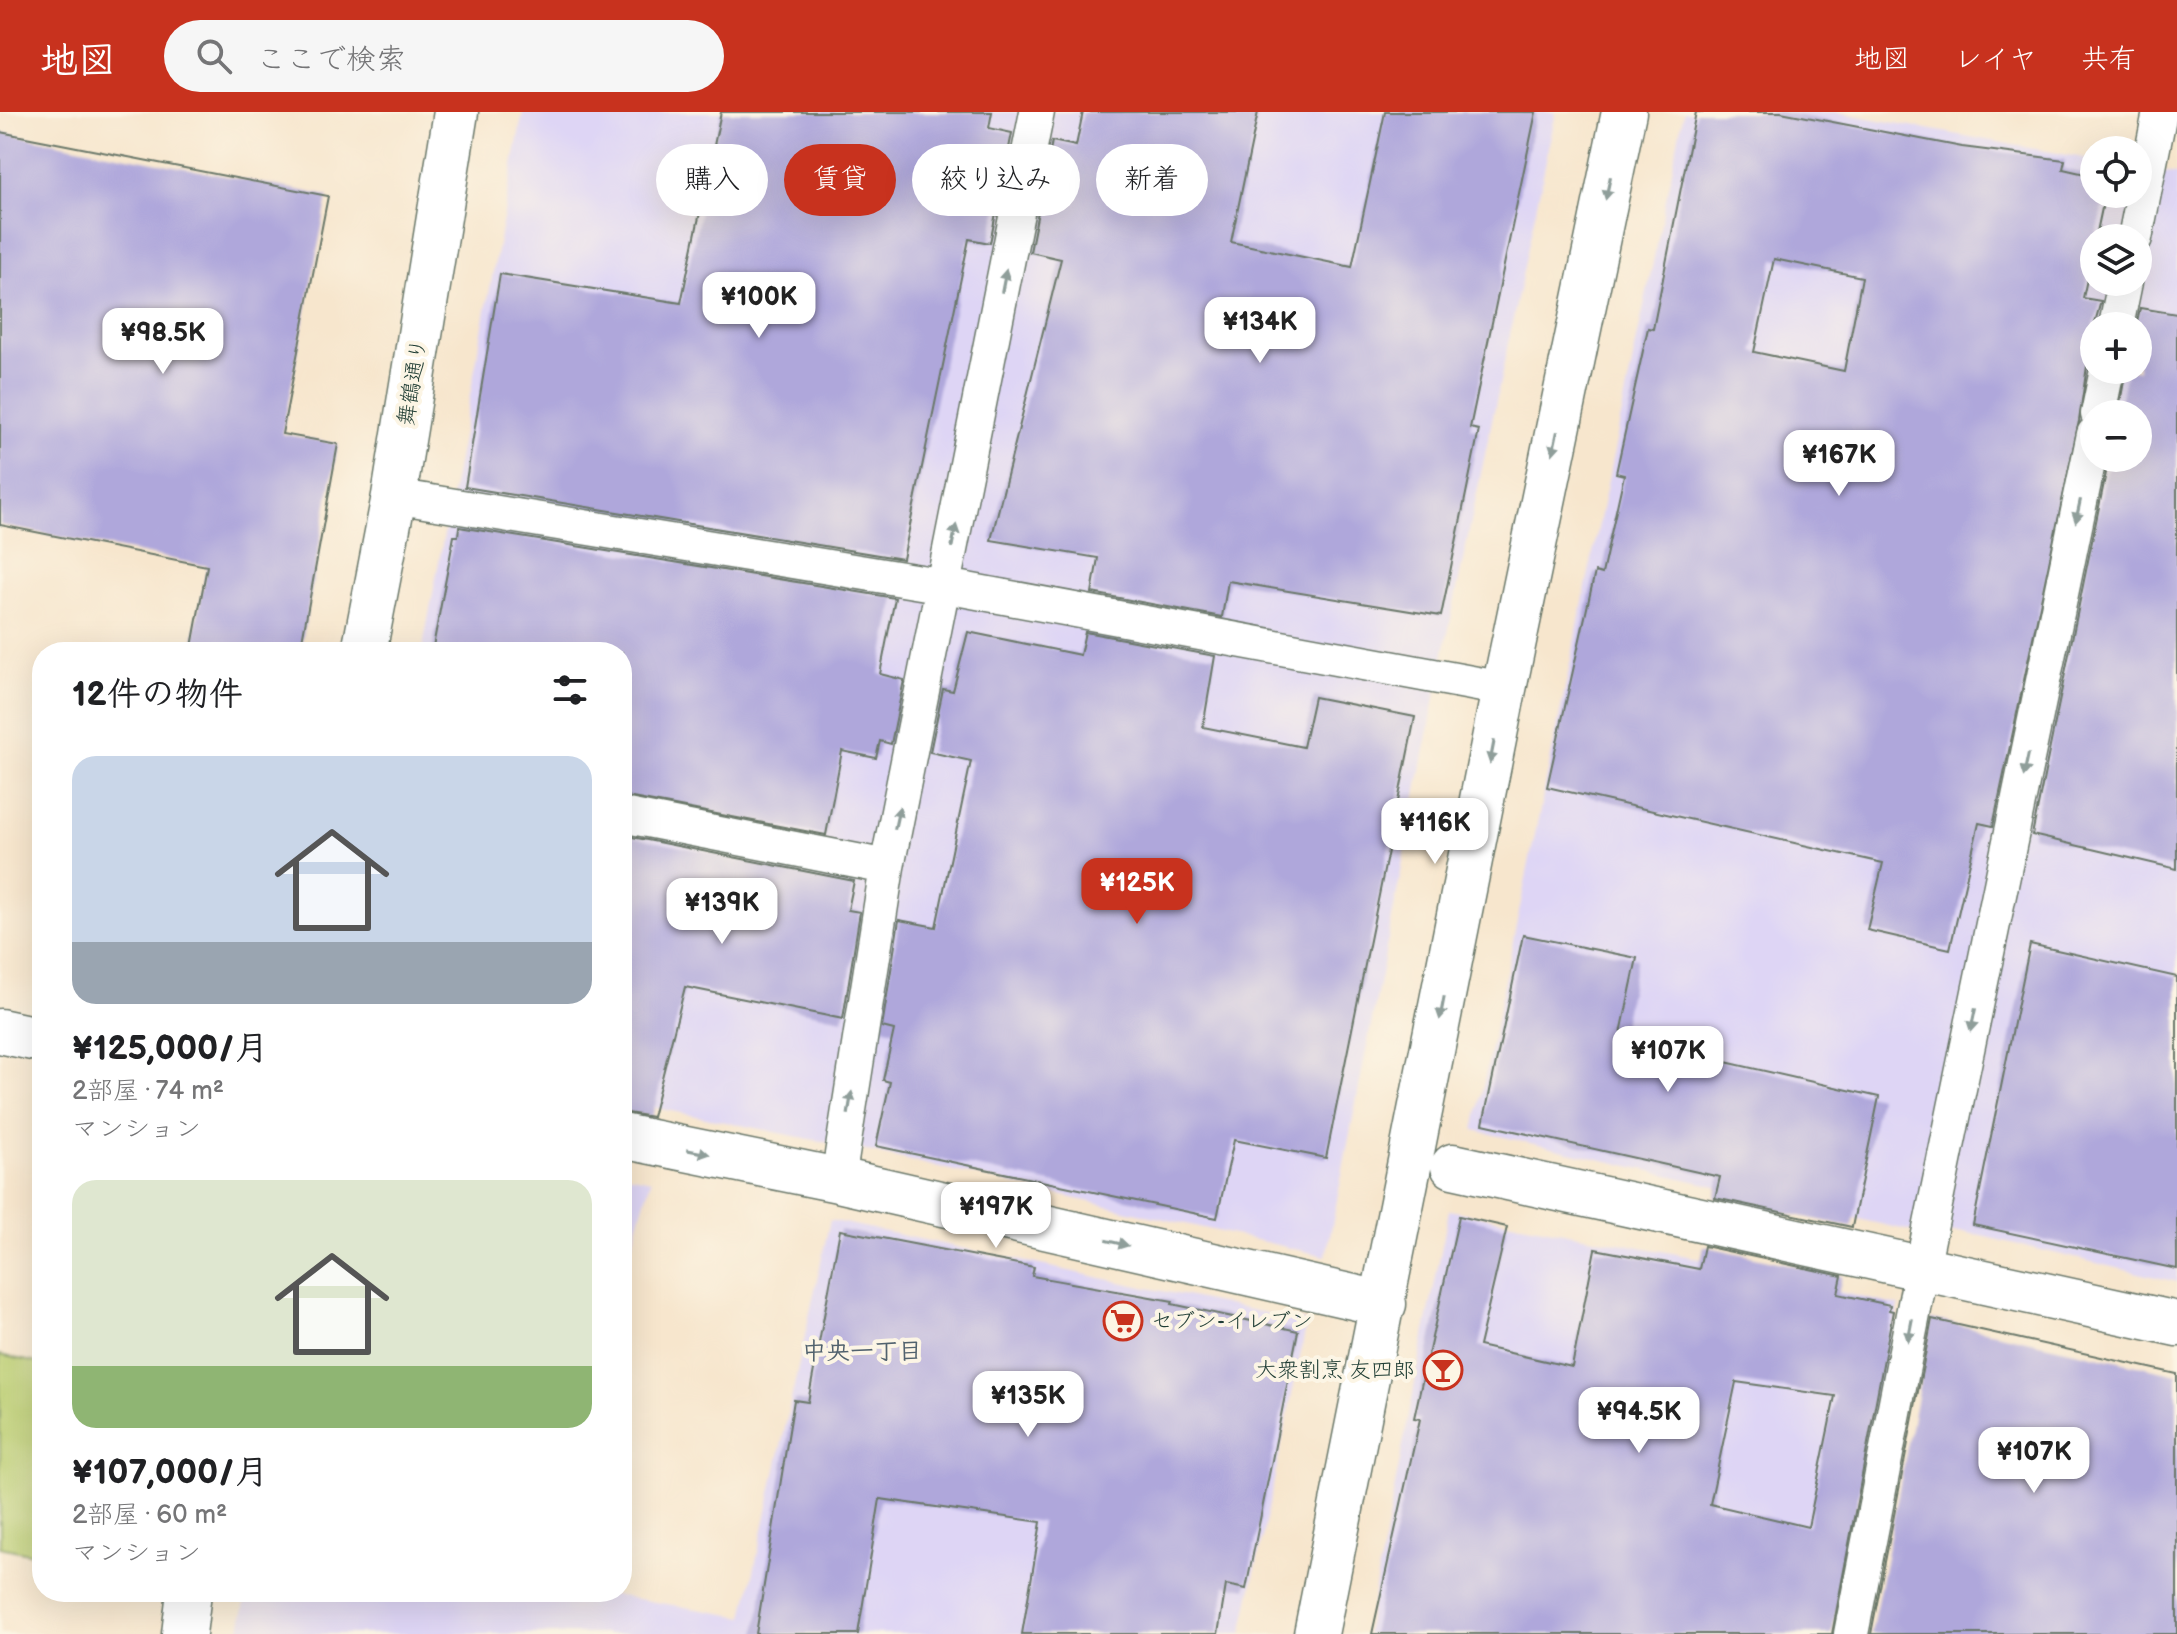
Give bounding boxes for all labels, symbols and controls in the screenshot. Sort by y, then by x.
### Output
search box [164,20,724,92]
icon: search [192,34,236,78]
text: 地図 [40,39,116,84]
text: ここで検索 [256,42,406,78]
text: 地図 [1854,43,1910,76]
text: レイヤ [1954,43,2037,76]
text: 共有 [2081,43,2137,76]
map controls [2080,136,2152,472]
button: locate [2080,136,2152,208]
chip: 購入 [656,144,768,216]
chip: 賃貸 [784,144,896,216]
chip: 絞り込み [912,144,1080,216]
chip: 新着 [1096,144,1208,216]
one-way arrow [1601,176,1614,201]
button: layers [2080,224,2152,296]
one-way arrow [998,268,1010,293]
pin: ¥100K [703,272,815,340]
text: ¥100K [720,282,798,313]
pin: ¥134K [1204,297,1316,365]
text: ¥134K [1222,307,1298,338]
pin: ¥98.5K [98,308,228,376]
button: + [2080,312,2152,384]
text: ¥98.5K [120,318,206,349]
street label: 舞鶴通り [393,336,433,428]
button: − [2080,400,2152,472]
pin: ¥167K [1783,430,1895,498]
one-way arrow [1548,431,1561,456]
text: ¥167K [1802,440,1876,471]
one-way arrow [2071,498,2084,523]
one-way arrow [949,524,961,549]
icon: filters [548,668,592,712]
text: 12件の物件 [72,674,243,715]
one-way arrow [1485,740,1497,765]
one-way arrow [2019,753,2032,778]
pin: ¥116K [1379,798,1491,866]
one-way arrow [891,806,904,831]
icon: home [260,808,404,952]
text: ¥116K [1399,808,1471,839]
pin: ¥125K [1081,858,1193,926]
text: ¥125K [1099,868,1175,899]
pin: ¥139K [666,878,778,946]
text: ¥139K [684,888,760,919]
one-way arrow [1435,995,1447,1020]
one-way arrow [1966,1008,1979,1033]
pin: ¥107K [1612,1026,1724,1094]
text: ¥125,000/月 [72,1028,269,1069]
text: ¥107K [1630,1036,1706,1067]
text: 2部屋 · 74 m² [72,1076,224,1107]
one-way arrow [844,1090,857,1115]
text: マンション [72,1114,201,1145]
one-way arrow [686,1146,711,1158]
pin: ¥197K [940,1182,1052,1250]
text: ¥197K [959,1192,1033,1223]
icon: home [260,1232,404,1376]
one-way arrow [1104,1237,1129,1250]
supermarket icon: セブン-イレブン [1102,1300,1144,1342]
place label: セブン-イレブン [1151,1308,1313,1335]
one-way arrow [1903,1317,1916,1342]
district label: 中央一丁目 [802,1337,922,1366]
bar icon: 大衆割烹 友四郎 [1422,1349,1464,1391]
place label: 大衆割烹 友四郎 [1255,1357,1415,1384]
pin: ¥135K [972,1371,1084,1439]
text: ¥135K [991,1381,1065,1412]
pin: ¥94.5K [1574,1387,1704,1455]
text: ¥94.5K [1597,1397,1681,1428]
pin: ¥107K [1978,1427,2090,1495]
text: ¥107K [1996,1437,2072,1468]
text: ¥107,000/月 [72,1452,269,1493]
text: 2部屋 · 60 m² [72,1500,227,1531]
text: マンション [72,1538,201,1569]

